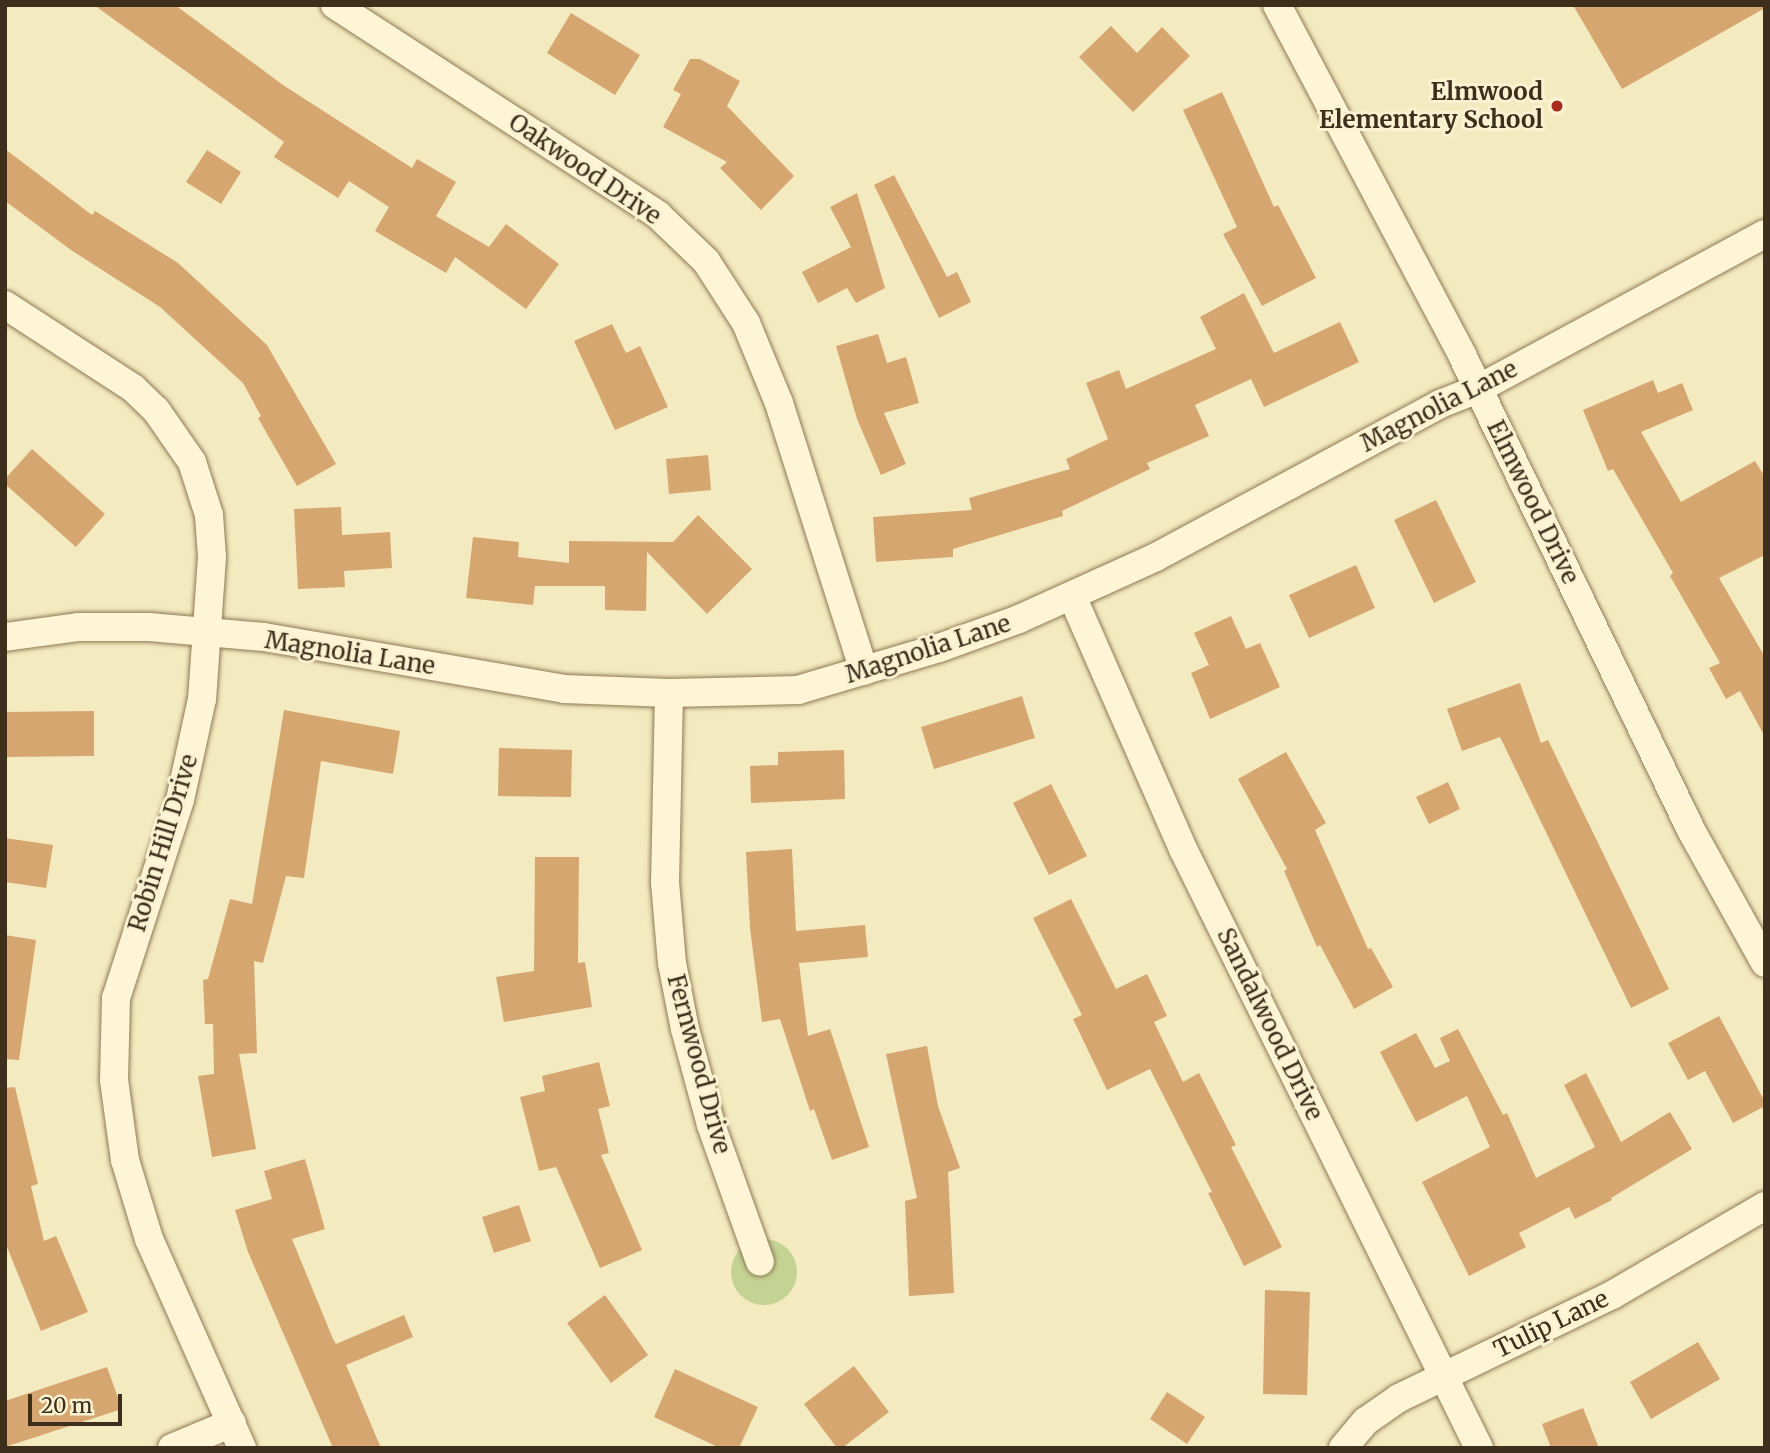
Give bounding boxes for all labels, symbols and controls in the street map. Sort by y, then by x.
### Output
place label: Elmwood Elementary School [1319,78,1543,134]
marker: Elmwood Elementary School [1549,98,1565,114]
street label: Oakwood Drive [503,107,667,231]
street label: Magnolia Lane [1356,354,1522,458]
street label: Elmwood Drive [1481,416,1585,588]
street label: Magnolia Lane [842,609,1014,689]
street label: Magnolia Lane [263,625,437,681]
street label: Robin Hill Drive [122,751,204,935]
street label: Sandalwood Drive [1211,923,1329,1125]
street label: Fernwood Drive [661,971,737,1157]
street label: Tulip Lane [1489,1284,1613,1364]
scale bar [32,1380,126,1424]
text: 20 m [41,1392,92,1419]

